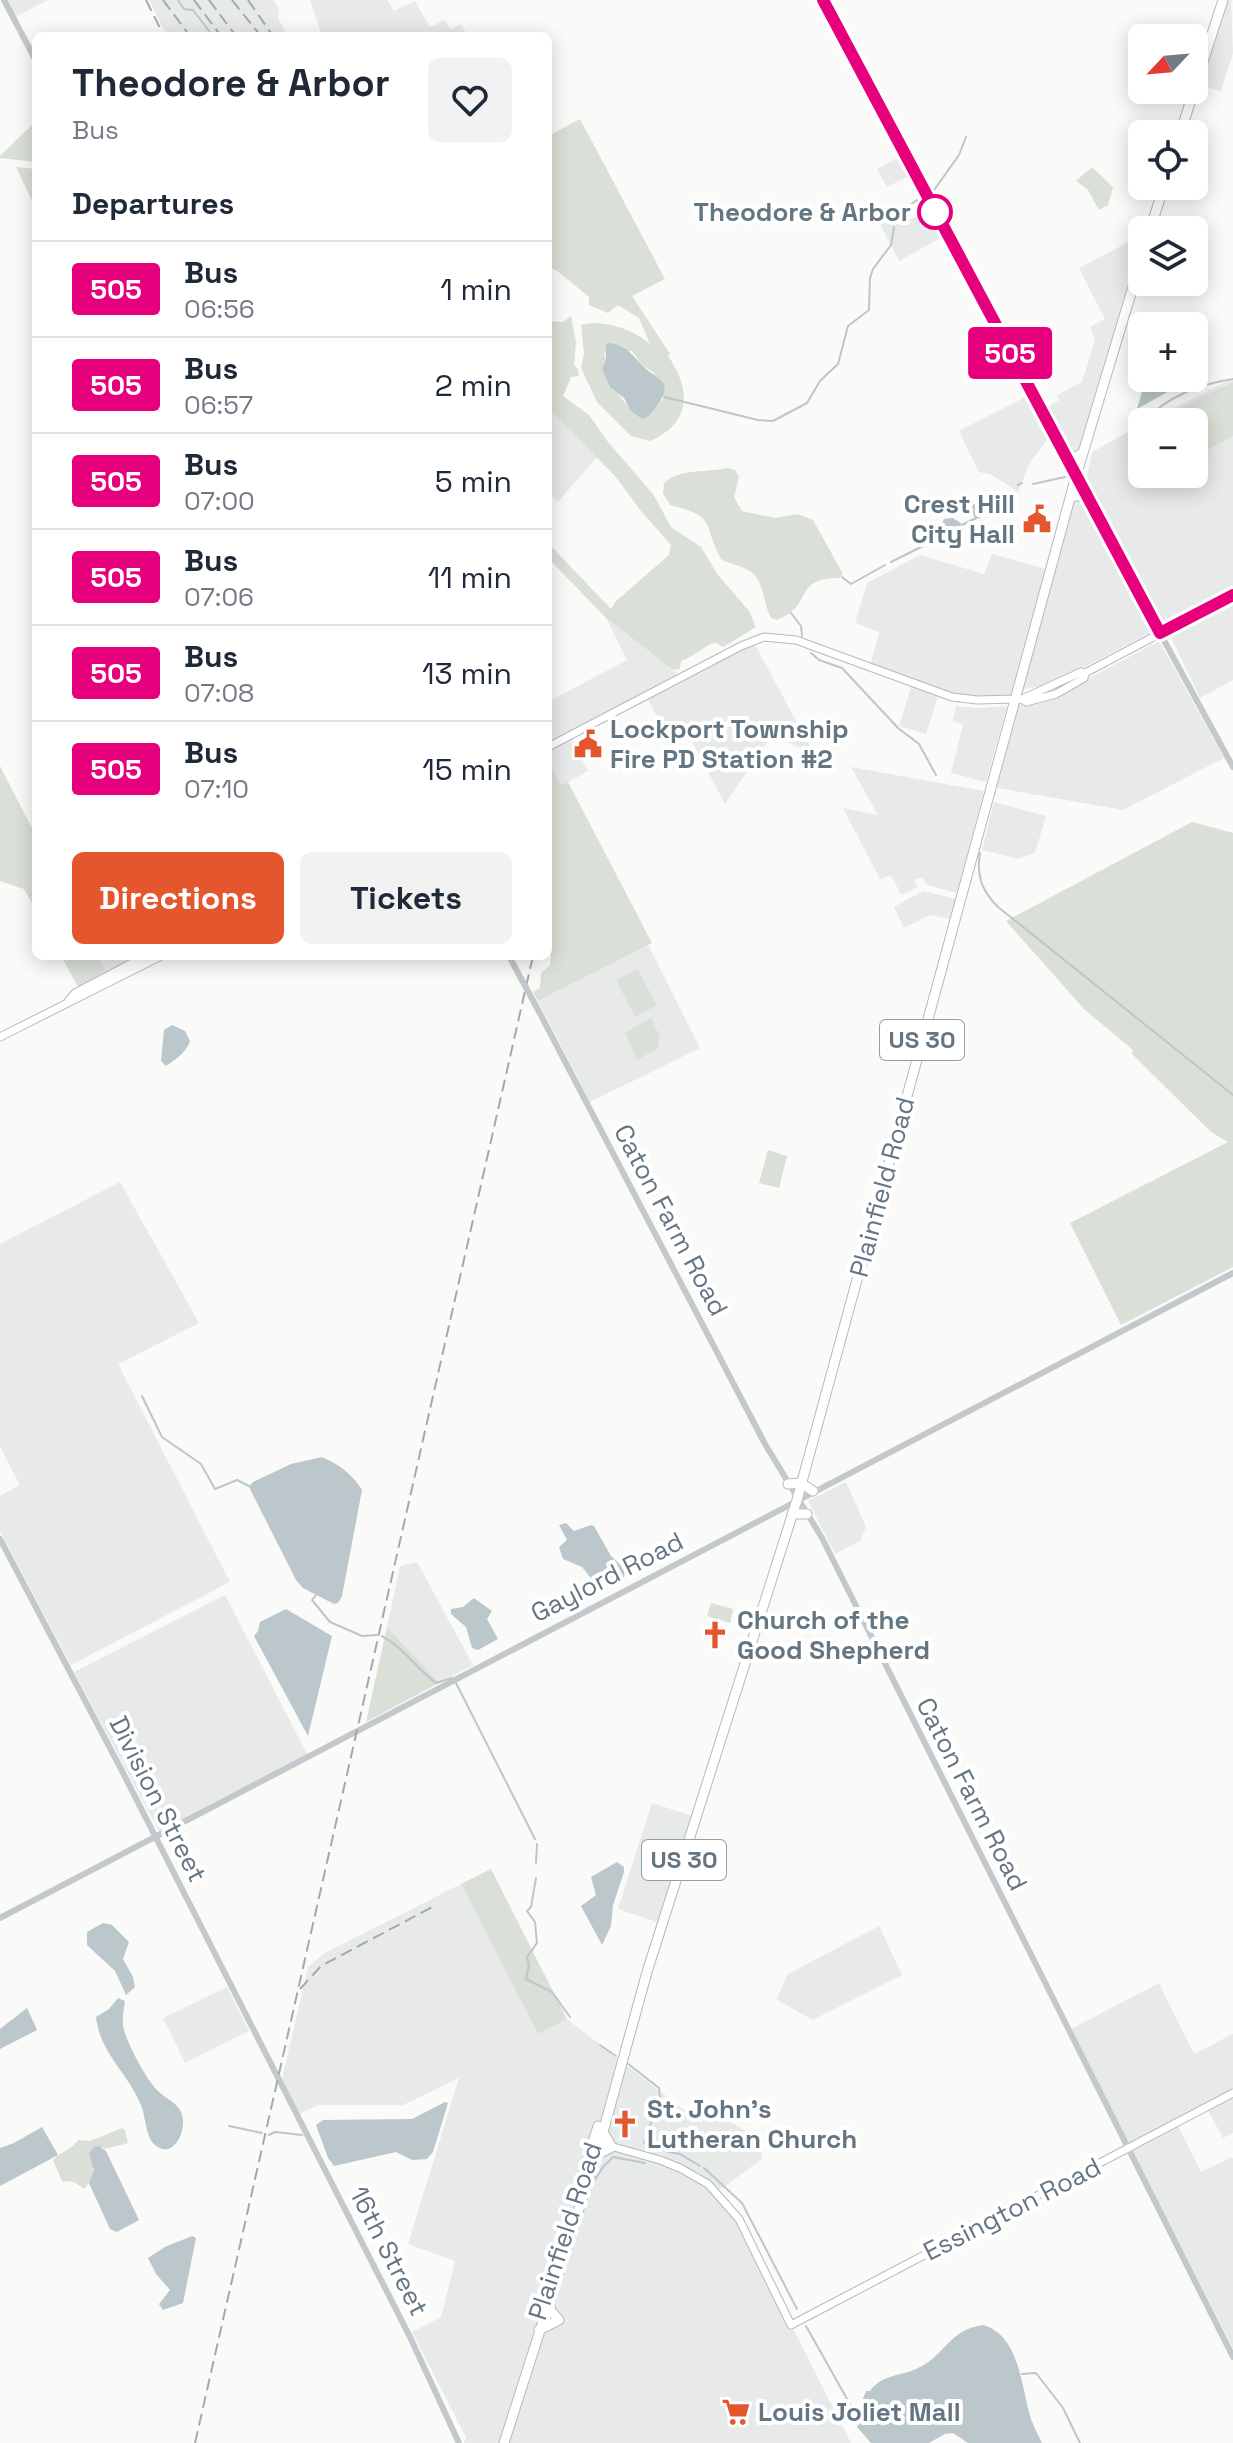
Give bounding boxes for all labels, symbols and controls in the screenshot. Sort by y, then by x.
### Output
north arrow [1128,24,1208,104]
map controls [1128,24,1208,488]
button: heart [428,58,512,142]
text: Theodore & Arbor [72,59,390,107]
text: Bus [72,113,119,147]
button: locate [1128,120,1208,200]
text: Departures [72,184,234,223]
place label: Theodore & Arbor [694,195,911,229]
marker: Theodore & Arbor [918,195,952,229]
button: layers [1128,216,1208,296]
text: Bus [184,253,238,292]
text: 1 min [440,270,512,309]
text: 505 [90,271,142,307]
text: 06:56 [184,292,255,326]
button: + [1128,312,1208,392]
line badge: 505 [964,327,1056,379]
text: 505 [984,335,1036,371]
text: Bus [184,349,238,388]
text: 2 min [435,366,512,405]
text: 505 [90,367,142,403]
text: 06:57 [184,388,253,422]
button: − [1128,408,1208,488]
text: Bus [184,445,238,484]
text: 5 min [435,462,512,501]
text: 505 [90,463,142,499]
text: 07:00 [184,484,255,518]
place label: Crest Hill City Hall [904,487,1015,551]
public building icon: Crest Hill City Hall [1022,504,1052,534]
text: Bus [184,541,238,580]
text: 11 min [428,558,512,597]
text: 505 [90,559,142,595]
text: 07:06 [184,580,254,614]
text: Bus [184,637,238,676]
text: 13 min [422,654,512,693]
text: 505 [90,655,142,691]
text: 07:08 [184,676,254,710]
place label: Lockport Township Fire PD Station #2 [610,712,849,776]
public building icon: Lockport Township Fire PD Station #2 [573,729,603,759]
text: Bus [184,733,238,772]
text: 15 min [422,750,512,789]
text: 505 [90,751,142,787]
text: 07:10 [184,772,249,806]
button: Directions [72,852,284,944]
button: Tickets [300,852,512,944]
road number: US 30 [880,1020,964,1060]
street label: Plainfield Road [842,1093,922,1281]
street label: Caton Farm Road [606,1118,736,1322]
street label: Gaylord Road [525,1524,689,1630]
place label: Church of the Good Shepherd [737,1603,930,1667]
church icon: Church of the Good Shepherd [700,1620,730,1650]
street label: Caton Farm Road [909,1692,1035,1896]
street label: Division Street [101,1710,215,1888]
road number: US 30 [642,1840,726,1880]
place label: St. John's Lutheran Church [647,2092,857,2156]
church icon: St. John's Lutheran Church [610,2109,640,2139]
street label: Plainfield Road [520,2138,610,2324]
street label: Essington Road [917,2150,1107,2268]
street label: 16th Street [342,2181,436,2321]
place label: Louis Joliet Mall [758,2395,961,2429]
supermarket icon: Louis Joliet Mall [721,2397,751,2427]

